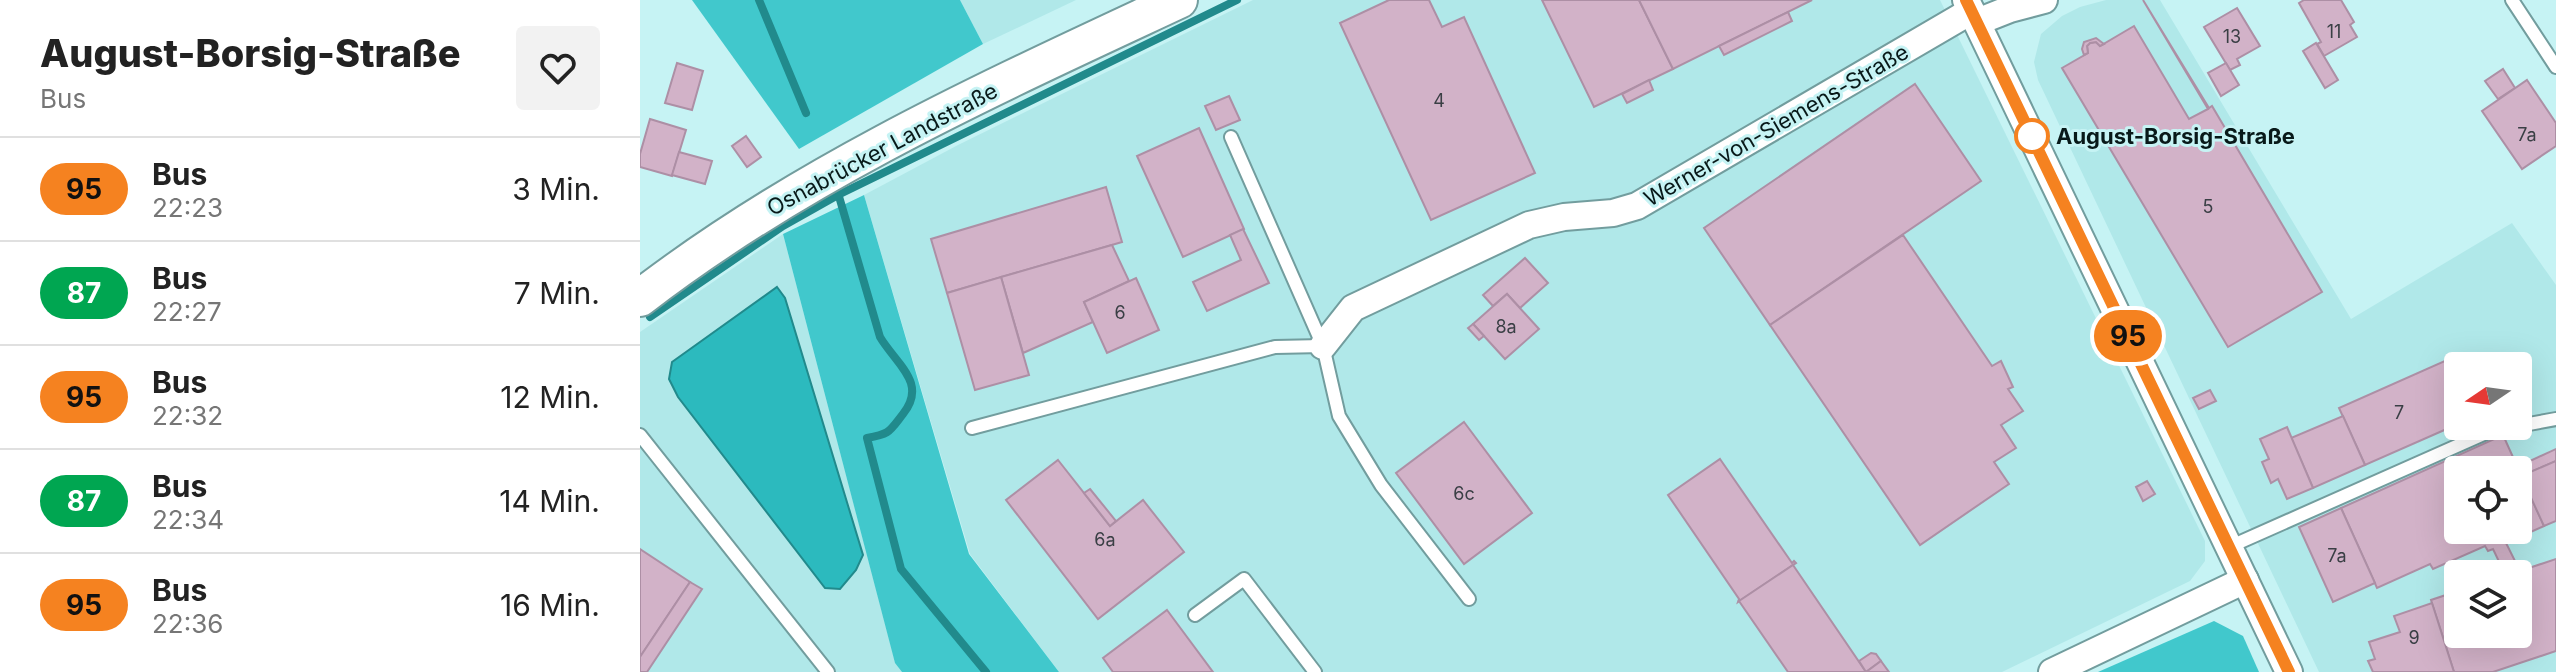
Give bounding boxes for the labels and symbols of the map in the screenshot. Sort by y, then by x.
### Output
house number: 11 [2327,21,2341,42]
house number: 13 [2223,26,2241,47]
street label: Werner-von-Siemens-Straße [1639,38,1913,212]
street label: Osnabrücker Landstraße [762,77,1002,221]
house number: 4 [1433,90,1445,111]
marker: August-Borsig-Straße [2015,119,2049,153]
place label: August-Borsig-Straße [2056,123,2295,149]
house number: 7a [2517,124,2537,145]
house number: 5 [2203,196,2213,217]
house number: 6 [1114,302,1126,323]
line badge: 95 [2092,310,2164,362]
house number: 8a [1495,316,1517,337]
north arrow [2444,352,2532,440]
house number: 7 [2394,402,2404,423]
house number: 6c [1453,483,1475,504]
house number: 6a [1094,529,1116,550]
house number: 7a [2327,545,2347,566]
house number: 9 [2408,627,2420,648]

